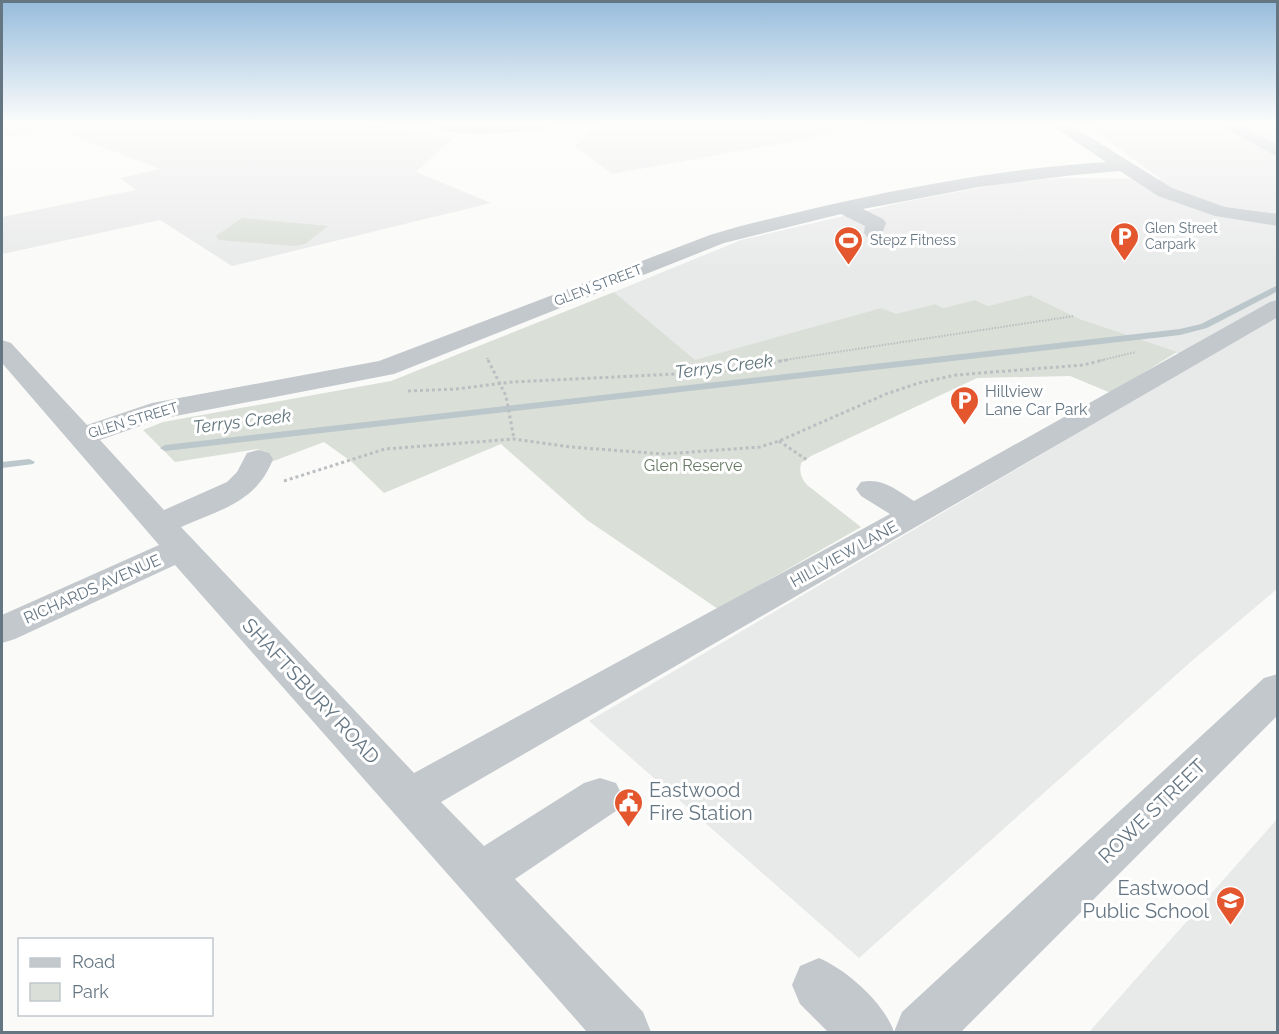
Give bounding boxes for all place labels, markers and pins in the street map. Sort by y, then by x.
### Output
parking icon: Glen Street Carpark [1108,220,1140,262]
place label: Glen Street Carpark [1145,220,1218,252]
sports icon: Stepz Fitness [833,224,865,266]
place label: Stepz Fitness [870,232,956,248]
place label: Hillview Lane Car Park [985,382,1088,419]
parking icon: Hillview Lane Car Park [948,384,980,426]
place label: Eastwood Fire Station [649,778,753,825]
public building icon: Eastwood Fire Station [612,786,644,828]
place label: Eastwood Public School [1082,876,1210,923]
school or university icon: Eastwood Public School [1214,884,1246,926]

